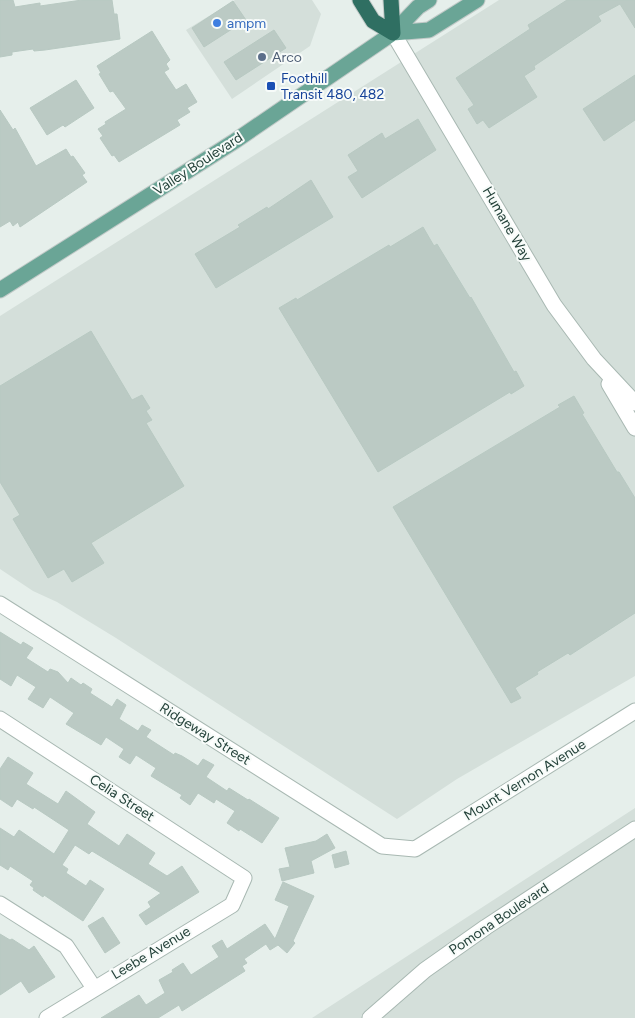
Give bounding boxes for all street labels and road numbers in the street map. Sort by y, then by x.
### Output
street label: Valley Boulevard [150,129,246,199]
street label: Humane Way [479,184,536,265]
street label: Ridgeway Street [156,699,254,769]
street label: Mount Vernon Avenue [461,735,589,824]
street label: Celia Street [86,771,158,825]
street label: Pomona Boulevard [446,879,552,959]
street label: Leebe Avenue [108,923,194,983]

